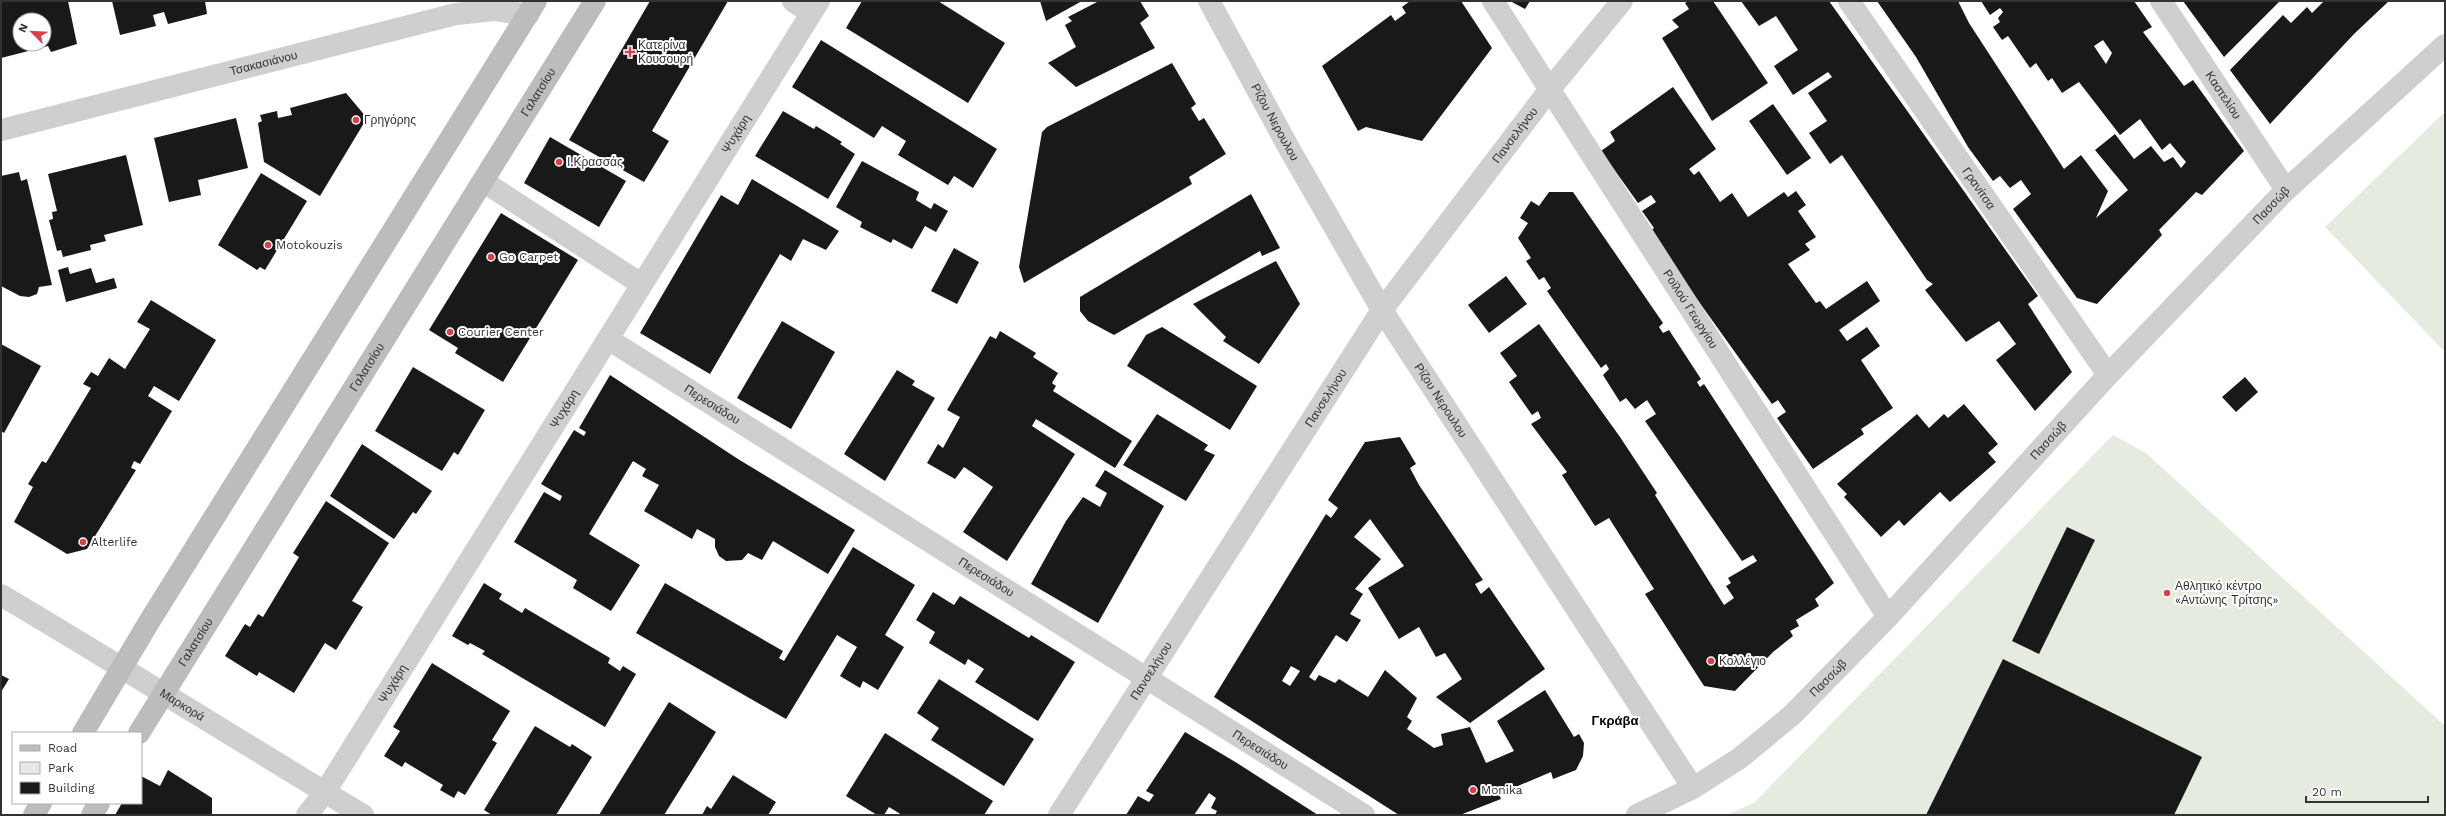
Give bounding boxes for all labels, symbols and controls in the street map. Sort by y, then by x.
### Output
north arrow [12,12,52,52]
text: N [16,22,31,35]
place label: Κατερίνα Κουσουρή [638,38,693,66]
marker: Κατερίνα Κουσουρή [625,47,635,57]
street label: Τσακασιάνου [228,48,299,78]
street label: Γαλατσίου [518,65,558,119]
street label: Καστελίου [2203,69,2244,122]
street label: Ρίζου Νερουλου [1248,81,1302,163]
street label: Πανσελήνου [1489,105,1540,166]
street label: Ψυχάρη [719,112,753,156]
place label: Γρηγόρης [364,113,416,127]
marker: Γρηγόρης [351,115,361,125]
place label: Ι.Κρασσάς [567,155,623,169]
marker: Ι.Κρασσάς [554,157,564,167]
street label: Γρανίτσα [1959,165,1998,212]
street label: Πασσώβ [2250,184,2292,227]
place label: Motokouzis [276,238,343,252]
marker: Motokouzis [263,240,273,250]
place label: Go Carpet [499,250,558,264]
marker: Go Carpet [486,252,496,262]
street label: Ροϊλού Γεωργίου [1660,267,1721,351]
place label: Courier Center [458,325,544,339]
marker: Courier Center [445,327,455,337]
street label: Γαλατσίου [347,340,387,394]
street label: Ρίζου Νερουλου [1412,361,1470,440]
street label: Πανσελήνου [1302,366,1349,430]
street label: Περεσιάδου [682,382,743,427]
street label: Ψυχάρη [547,387,582,431]
street label: Πασσώβ [2027,419,2069,463]
place label: Alterlife [91,535,138,549]
marker: Alterlife [78,537,88,547]
street label: Περεσιάδου [956,554,1017,600]
place label: Αθλητικό κέντρο «Αντώνης Τρίτσης» [2175,579,2278,607]
marker: Αθλητικό κέντρο «Αντώνης Τρίτσης» [2162,588,2172,598]
street label: Γαλατσίου [175,615,216,669]
street label: Πανσελήνου [1127,639,1175,703]
place label: Κολλέγιο [1719,654,1766,668]
marker: Κολλέγιο [1706,656,1716,666]
street label: Πασσώβ [1807,656,1850,700]
street label: Ψυχάρη [375,662,410,706]
street label: Μαρκορά [157,686,207,724]
district label: Γκράβα [1591,713,1639,728]
street label: Περεσιάδου [1230,727,1291,773]
legend [12,732,142,804]
text: Road [48,741,77,755]
text: Park [48,761,74,775]
scale bar [2306,778,2428,804]
text: Building [48,781,95,795]
place label: Monika [1481,783,1523,797]
marker: Monika [1468,785,1478,795]
text: 20 m [2312,785,2342,799]

